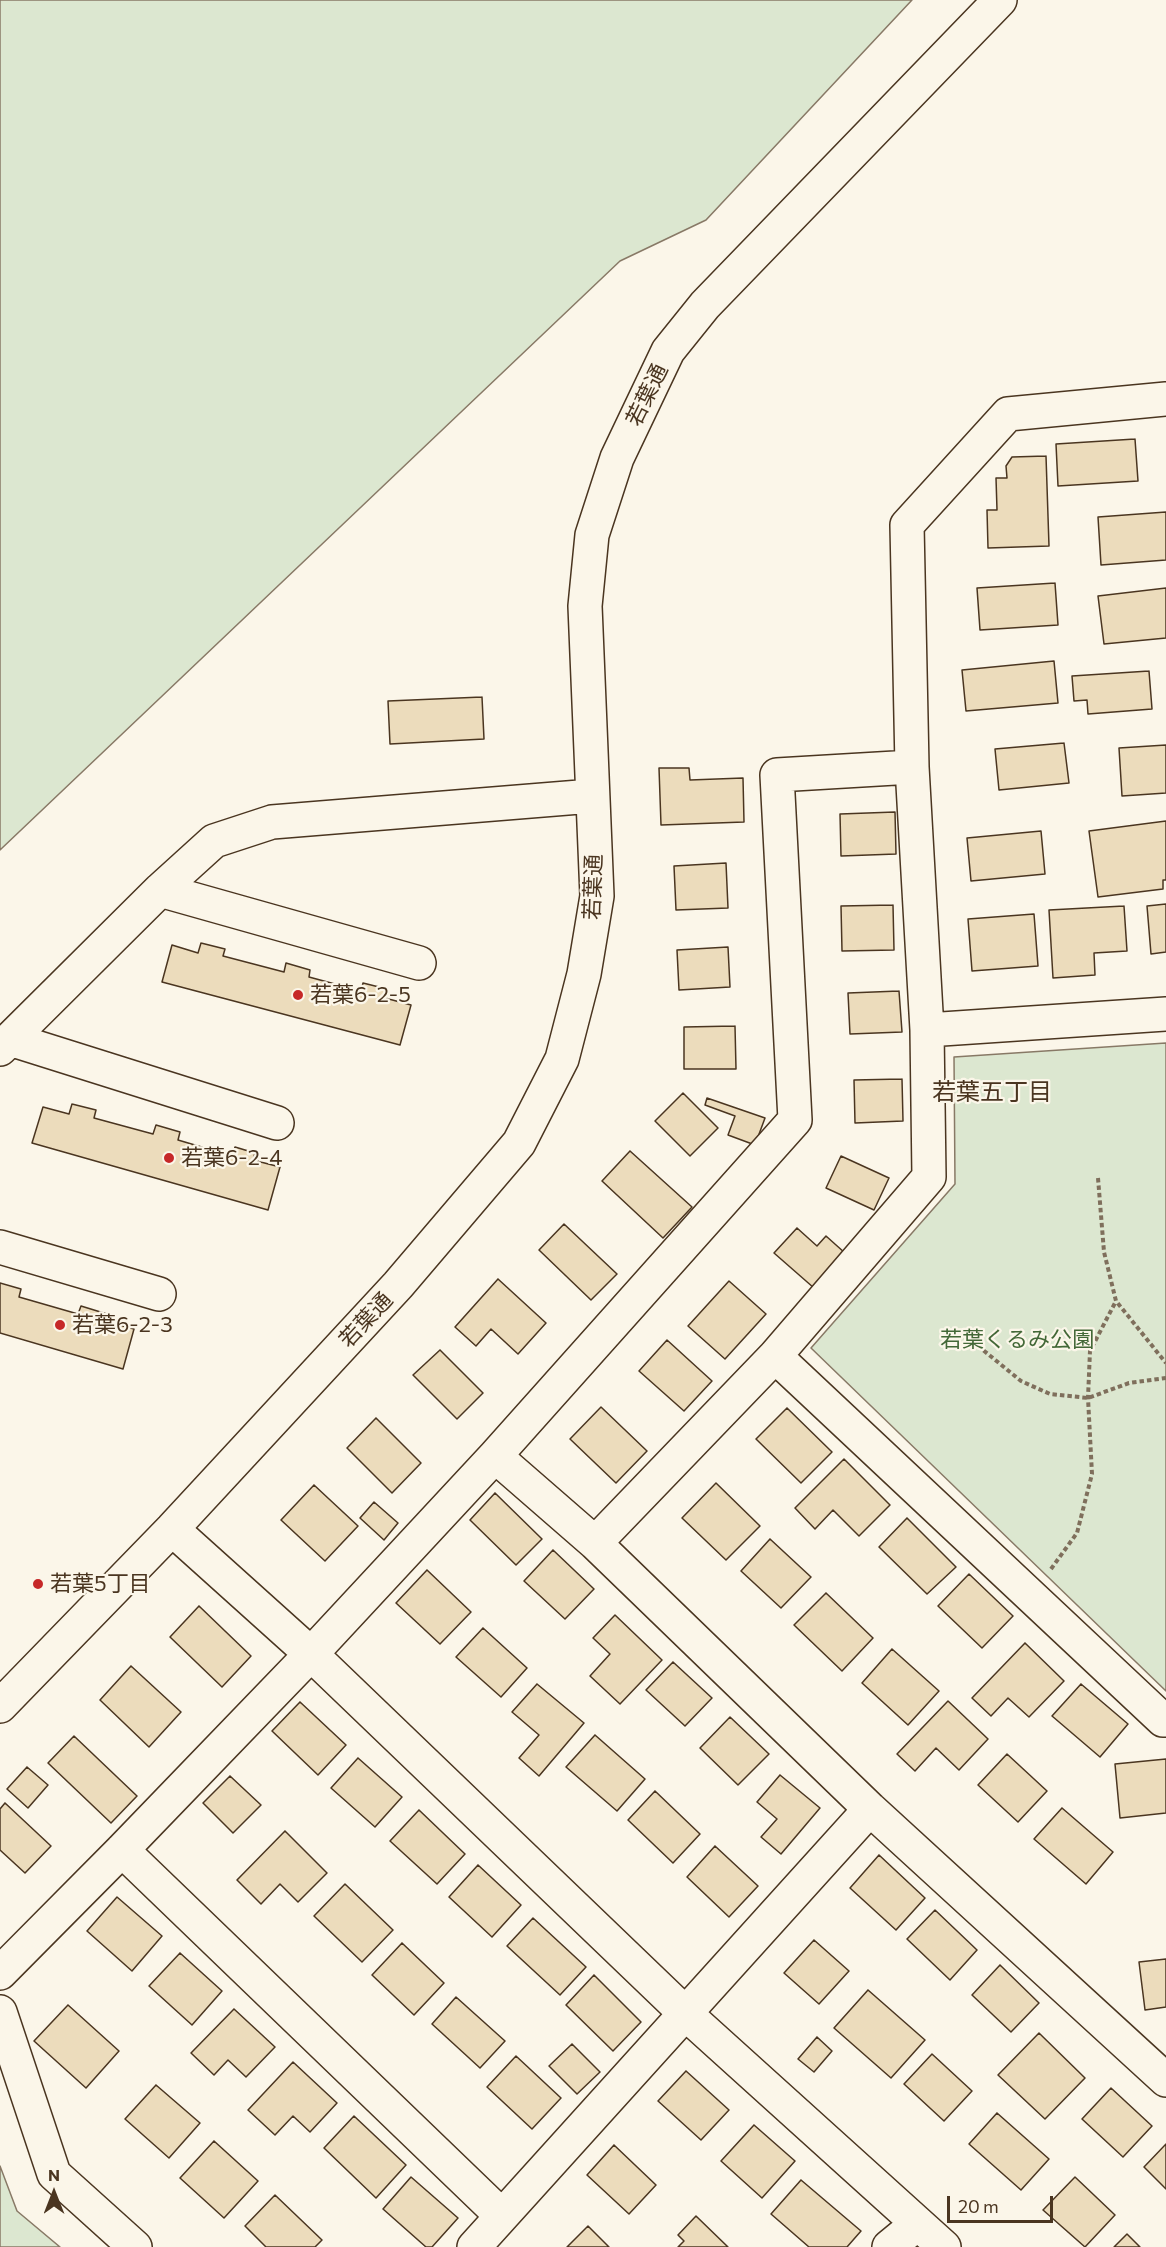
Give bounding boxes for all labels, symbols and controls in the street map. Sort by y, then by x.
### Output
street label: 若葉通 [621,360,673,430]
street label: 若葉通 [579,854,607,920]
place label: 若葉6-2-5 [310,982,411,1008]
marker: 若葉6-2-5 [291,988,305,1002]
district label: 若葉五丁目 [932,1078,1052,1106]
place label: 若葉6-2-4 [181,1145,282,1171]
marker: 若葉6-2-4 [162,1151,176,1165]
street label: 若葉通 [334,1287,398,1353]
place label: 若葉6-2-3 [72,1312,173,1338]
marker: 若葉6-2-3 [53,1318,67,1332]
park label: 若葉くるみ公園 [940,1327,1094,1353]
place label: 若葉5丁目 [50,1571,151,1597]
marker: 若葉5丁目 [31,1577,45,1591]
north arrow [24,2163,84,2223]
text: N [48,2165,60,2184]
scale bar [950,2184,1056,2222]
text: 20 m [958,2195,999,2217]

